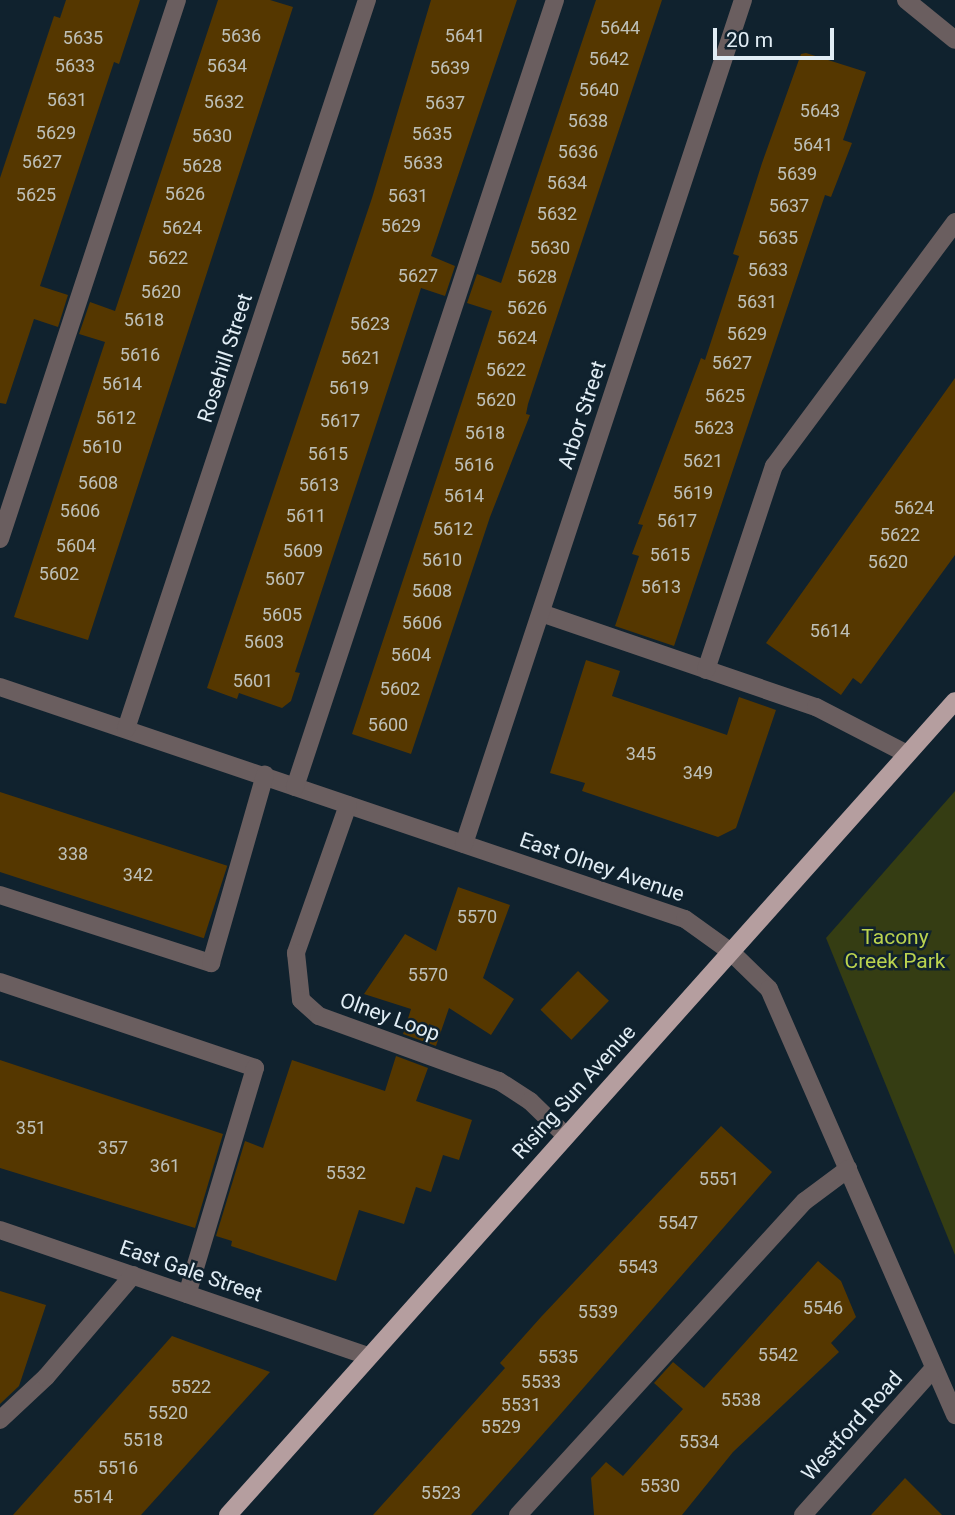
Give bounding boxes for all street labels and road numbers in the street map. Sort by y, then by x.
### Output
street label: Rosehill Street [192,290,258,426]
street label: Arbor Street [553,358,611,472]
street label: East Olney Avenue [516,827,688,907]
street label: Olney Loop [337,987,443,1047]
street label: Rising Sun Avenue [507,1020,641,1164]
street label: East Gale Street [117,1235,265,1307]
street label: Westford Road [796,1366,908,1486]

